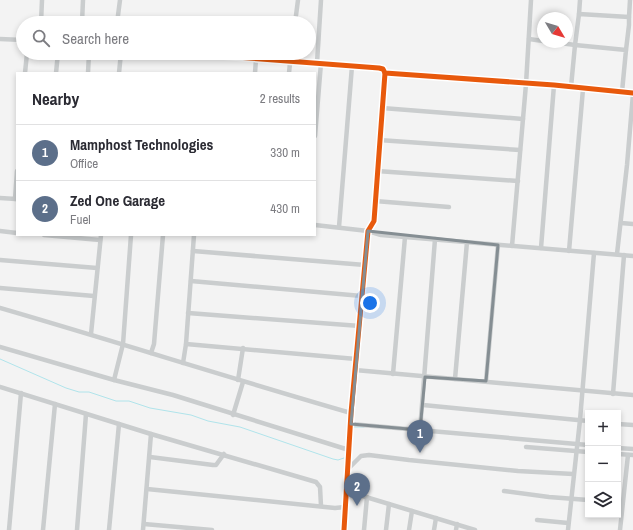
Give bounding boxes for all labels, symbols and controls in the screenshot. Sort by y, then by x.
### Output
north arrow [537,12,573,48]
search box [16,16,316,60]
icon: search [30,27,52,49]
text: Search here [62,28,129,49]
text: Nearby [32,87,79,110]
text: 2 results [260,90,300,107]
text: Mamphost Technologies [70,134,213,155]
text: 1 [42,144,48,161]
text: 330 m [270,144,300,161]
text: Office [70,155,98,172]
text: Zed One Garage [70,190,165,211]
text: 2 [42,200,48,217]
text: 430 m [270,200,300,217]
text: Fuel [70,211,91,228]
your location [360,293,380,313]
map controls [585,410,621,518]
button: + [585,410,621,446]
pin: 1 [407,420,433,453]
button: − [585,446,621,482]
pin: 2 [344,473,370,506]
button: layers [585,482,621,518]

